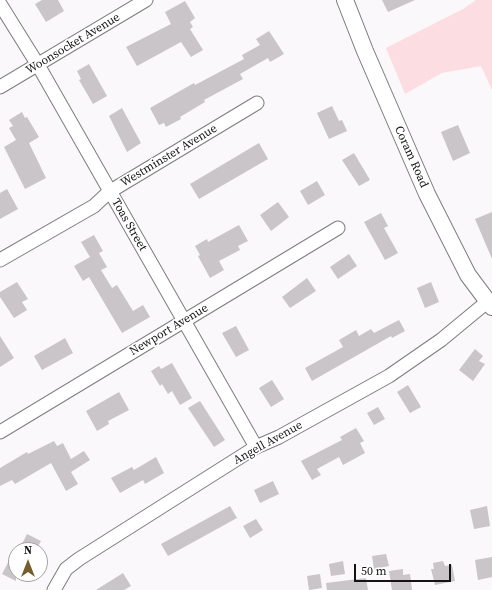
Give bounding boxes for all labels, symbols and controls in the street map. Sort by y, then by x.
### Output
street label: Woonsocket Avenue [23,10,123,78]
street label: Westminster Avenue [118,121,220,191]
street label: Coram Road [391,124,431,190]
street label: Toas Street [108,196,150,254]
street label: Newport Avenue [127,301,211,359]
street label: Angell Avenue [231,418,305,468]
north arrow [8,542,48,582]
text: N [24,543,32,558]
scale bar [356,556,453,582]
text: 50 m [361,563,387,579]

